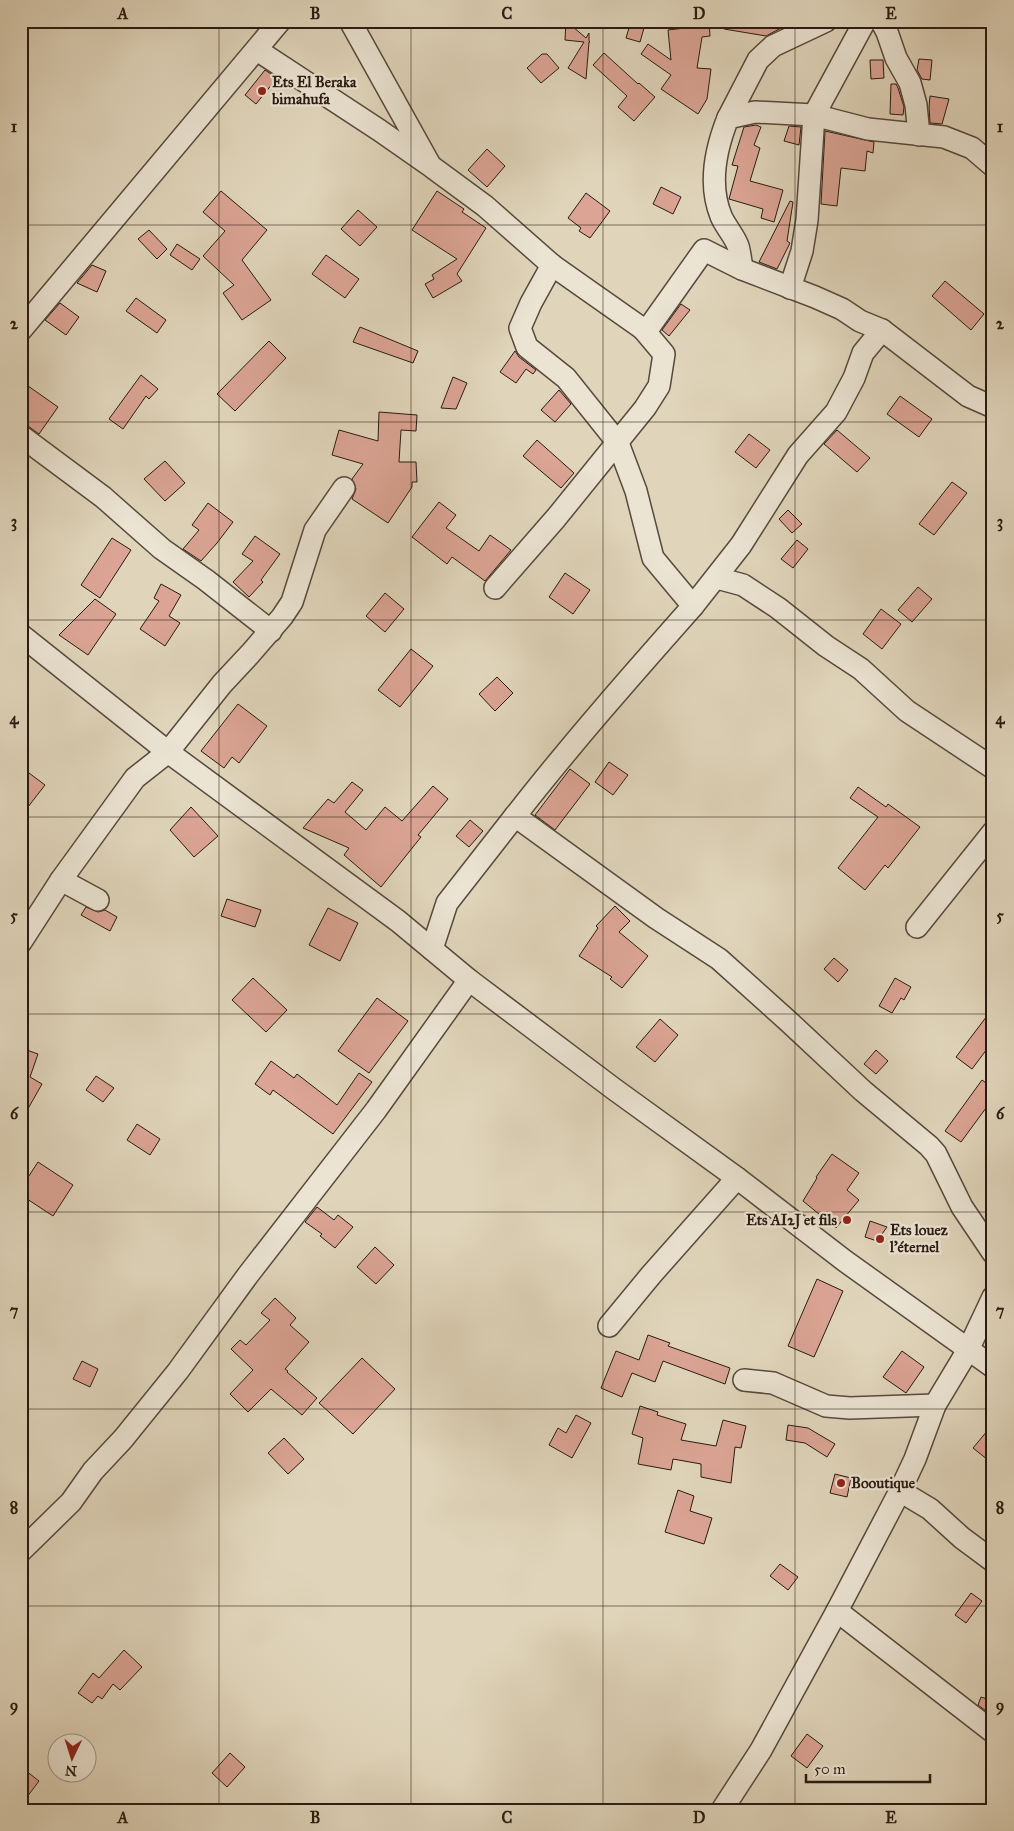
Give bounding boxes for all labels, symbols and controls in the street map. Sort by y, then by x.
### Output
text: A [117,4,129,23]
text: B [310,4,320,23]
text: C [502,4,513,23]
text: D [693,4,706,23]
text: E [885,4,897,23]
place label: Ets El Beraka bimahufa [271,73,357,108]
marker: Ets El Beraka bimahufa [256,85,268,97]
text: 1 [11,117,18,136]
text: 1 [997,117,1004,136]
text: 2 [10,314,19,333]
text: 2 [996,314,1005,333]
text: 3 [11,512,17,532]
text: 3 [997,512,1003,532]
text: 4 [10,709,20,729]
text: 4 [996,709,1006,729]
text: 5 [10,906,18,925]
text: 5 [996,906,1004,925]
text: 6 [10,1104,19,1123]
text: 6 [996,1104,1005,1123]
place label: Ets AI2J et fils [746,1211,838,1230]
marker: Ets AI2J et fils [841,1214,853,1226]
place label: Ets louez l'éternel [889,1221,948,1256]
marker: Ets louez l'éternel [874,1233,886,1245]
text: 7 [10,1301,19,1320]
text: 7 [996,1301,1005,1320]
place label: Booutique [851,1474,916,1493]
marker: Booutique [835,1477,847,1489]
text: 8 [10,1498,18,1517]
text: 8 [996,1498,1004,1517]
text: 9 [10,1696,18,1716]
text: 9 [996,1696,1004,1716]
north arrow [48,1734,98,1784]
scale bar [806,1751,930,1783]
text: 50 m [814,1760,846,1778]
text: N [64,1762,78,1779]
text: A [117,1808,129,1827]
text: B [310,1808,320,1827]
text: C [502,1808,513,1827]
text: D [693,1808,706,1827]
text: E [885,1808,897,1827]

